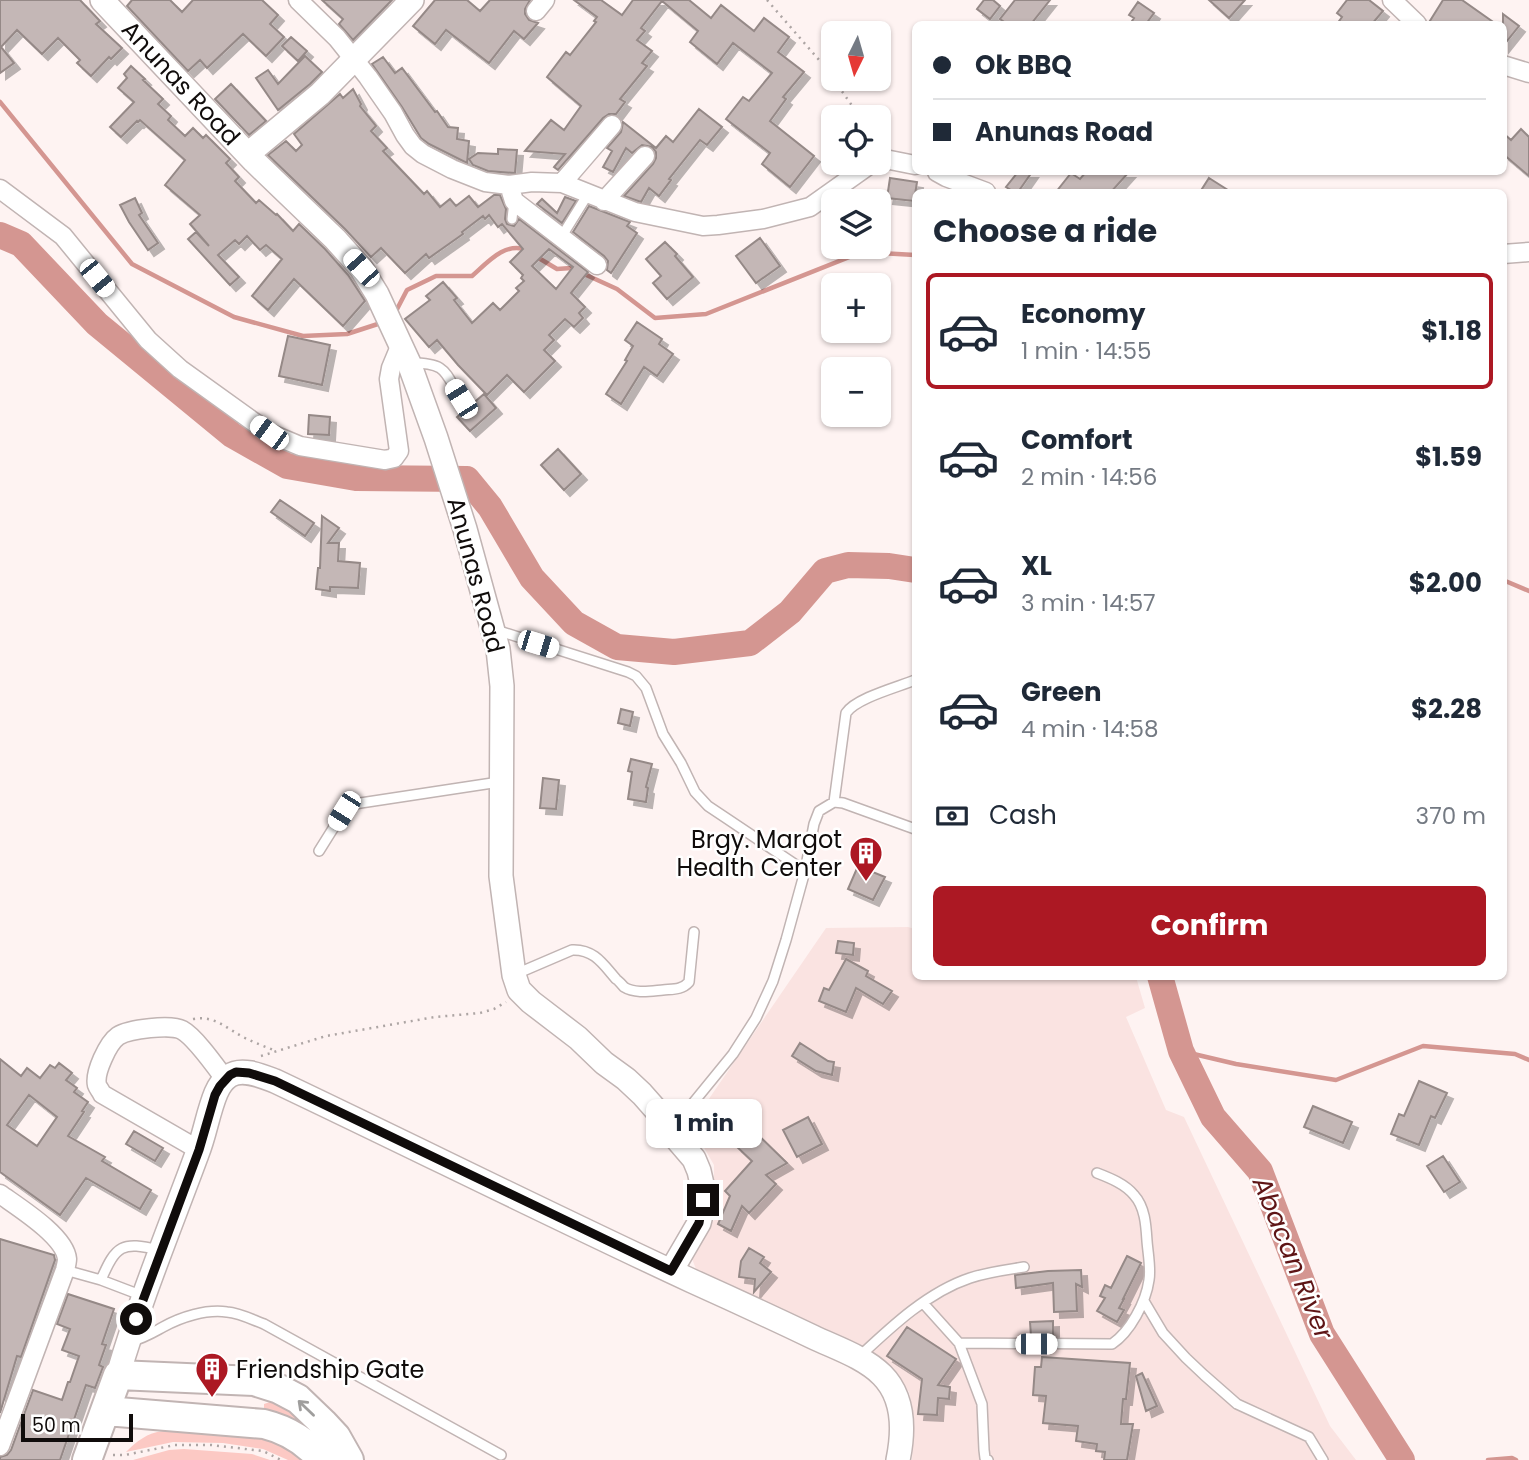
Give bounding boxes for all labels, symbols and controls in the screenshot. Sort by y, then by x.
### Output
street label: Anunas Road [114,13,248,153]
north arrow [821,21,891,91]
map controls [821,21,891,427]
text: Ok BBQ [975,47,1072,83]
button: locate [821,105,891,175]
text: Anunas Road [975,114,1153,150]
button: layers [821,189,891,259]
text: Choose a ride [933,208,1157,253]
car [340,245,383,291]
car [76,255,119,301]
button: + [821,273,891,343]
text: Economy [1021,296,1145,332]
icon: car [937,300,1000,363]
text: $1.18 [1421,313,1482,349]
text: 1 min · 14:55 [1021,335,1151,367]
button: − [821,357,891,427]
car [441,376,482,422]
car [246,412,293,454]
text: Comfort [1021,422,1133,458]
icon: car [937,426,1000,489]
text: $1.59 [1415,439,1482,475]
text: 2 min · 14:56 [1021,461,1157,493]
street label: Anunas Road [439,494,513,656]
text: XL [1021,548,1052,584]
icon: car [937,552,1000,615]
text: $2.00 [1409,565,1482,601]
text: 3 min · 14:57 [1021,587,1156,619]
car [515,628,562,660]
text: Green [1021,674,1102,710]
icon: car [937,678,1000,741]
text: $2.28 [1411,691,1482,727]
text: 4 min · 14:58 [1021,713,1159,745]
car [324,788,365,834]
icon: cash [933,797,971,835]
text: Cash [989,797,1057,833]
text: 370 m [1416,800,1486,832]
place label: Brgy. Margot Health Center [677,823,842,884]
building icon: Brgy. Margot Health Center [847,834,885,883]
button: Confirm [933,886,1486,966]
callout: 1 min [645,1098,761,1148]
text: 1 min [674,1107,734,1139]
water label: Abacan River [1244,1170,1343,1346]
route end [687,1184,719,1216]
route start [120,1303,152,1335]
car [1016,1334,1058,1355]
building icon: Friendship Gate [193,1350,231,1399]
place label: Friendship Gate [236,1353,424,1386]
one-way arrow [298,1399,315,1416]
scale bar [21,1411,133,1443]
text: 50 m [32,1412,81,1439]

